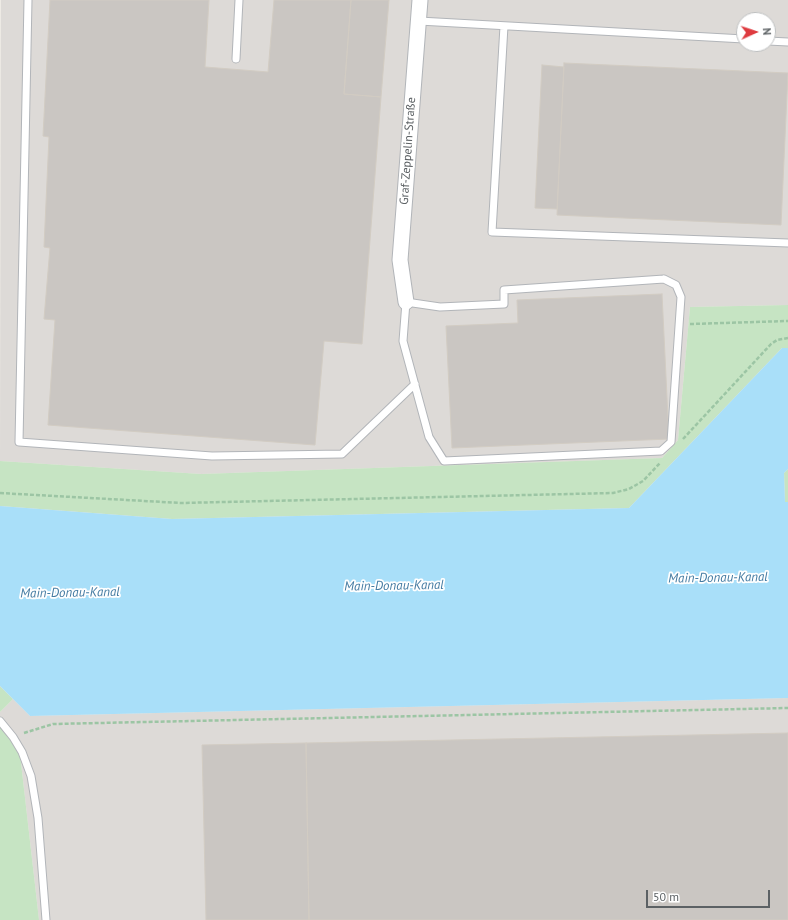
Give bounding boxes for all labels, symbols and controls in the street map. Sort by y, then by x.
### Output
north arrow [736,12,776,52]
text: N [760,27,774,35]
street label: Graf-Zeppelin-Straße [397,97,419,205]
water label: Main-Donau-Kanal [668,569,768,587]
water label: Main-Donau-Kanal [344,577,444,595]
water label: Main-Donau-Kanal [20,584,120,602]
scale bar [648,882,772,908]
text: 50 m [653,889,679,904]

